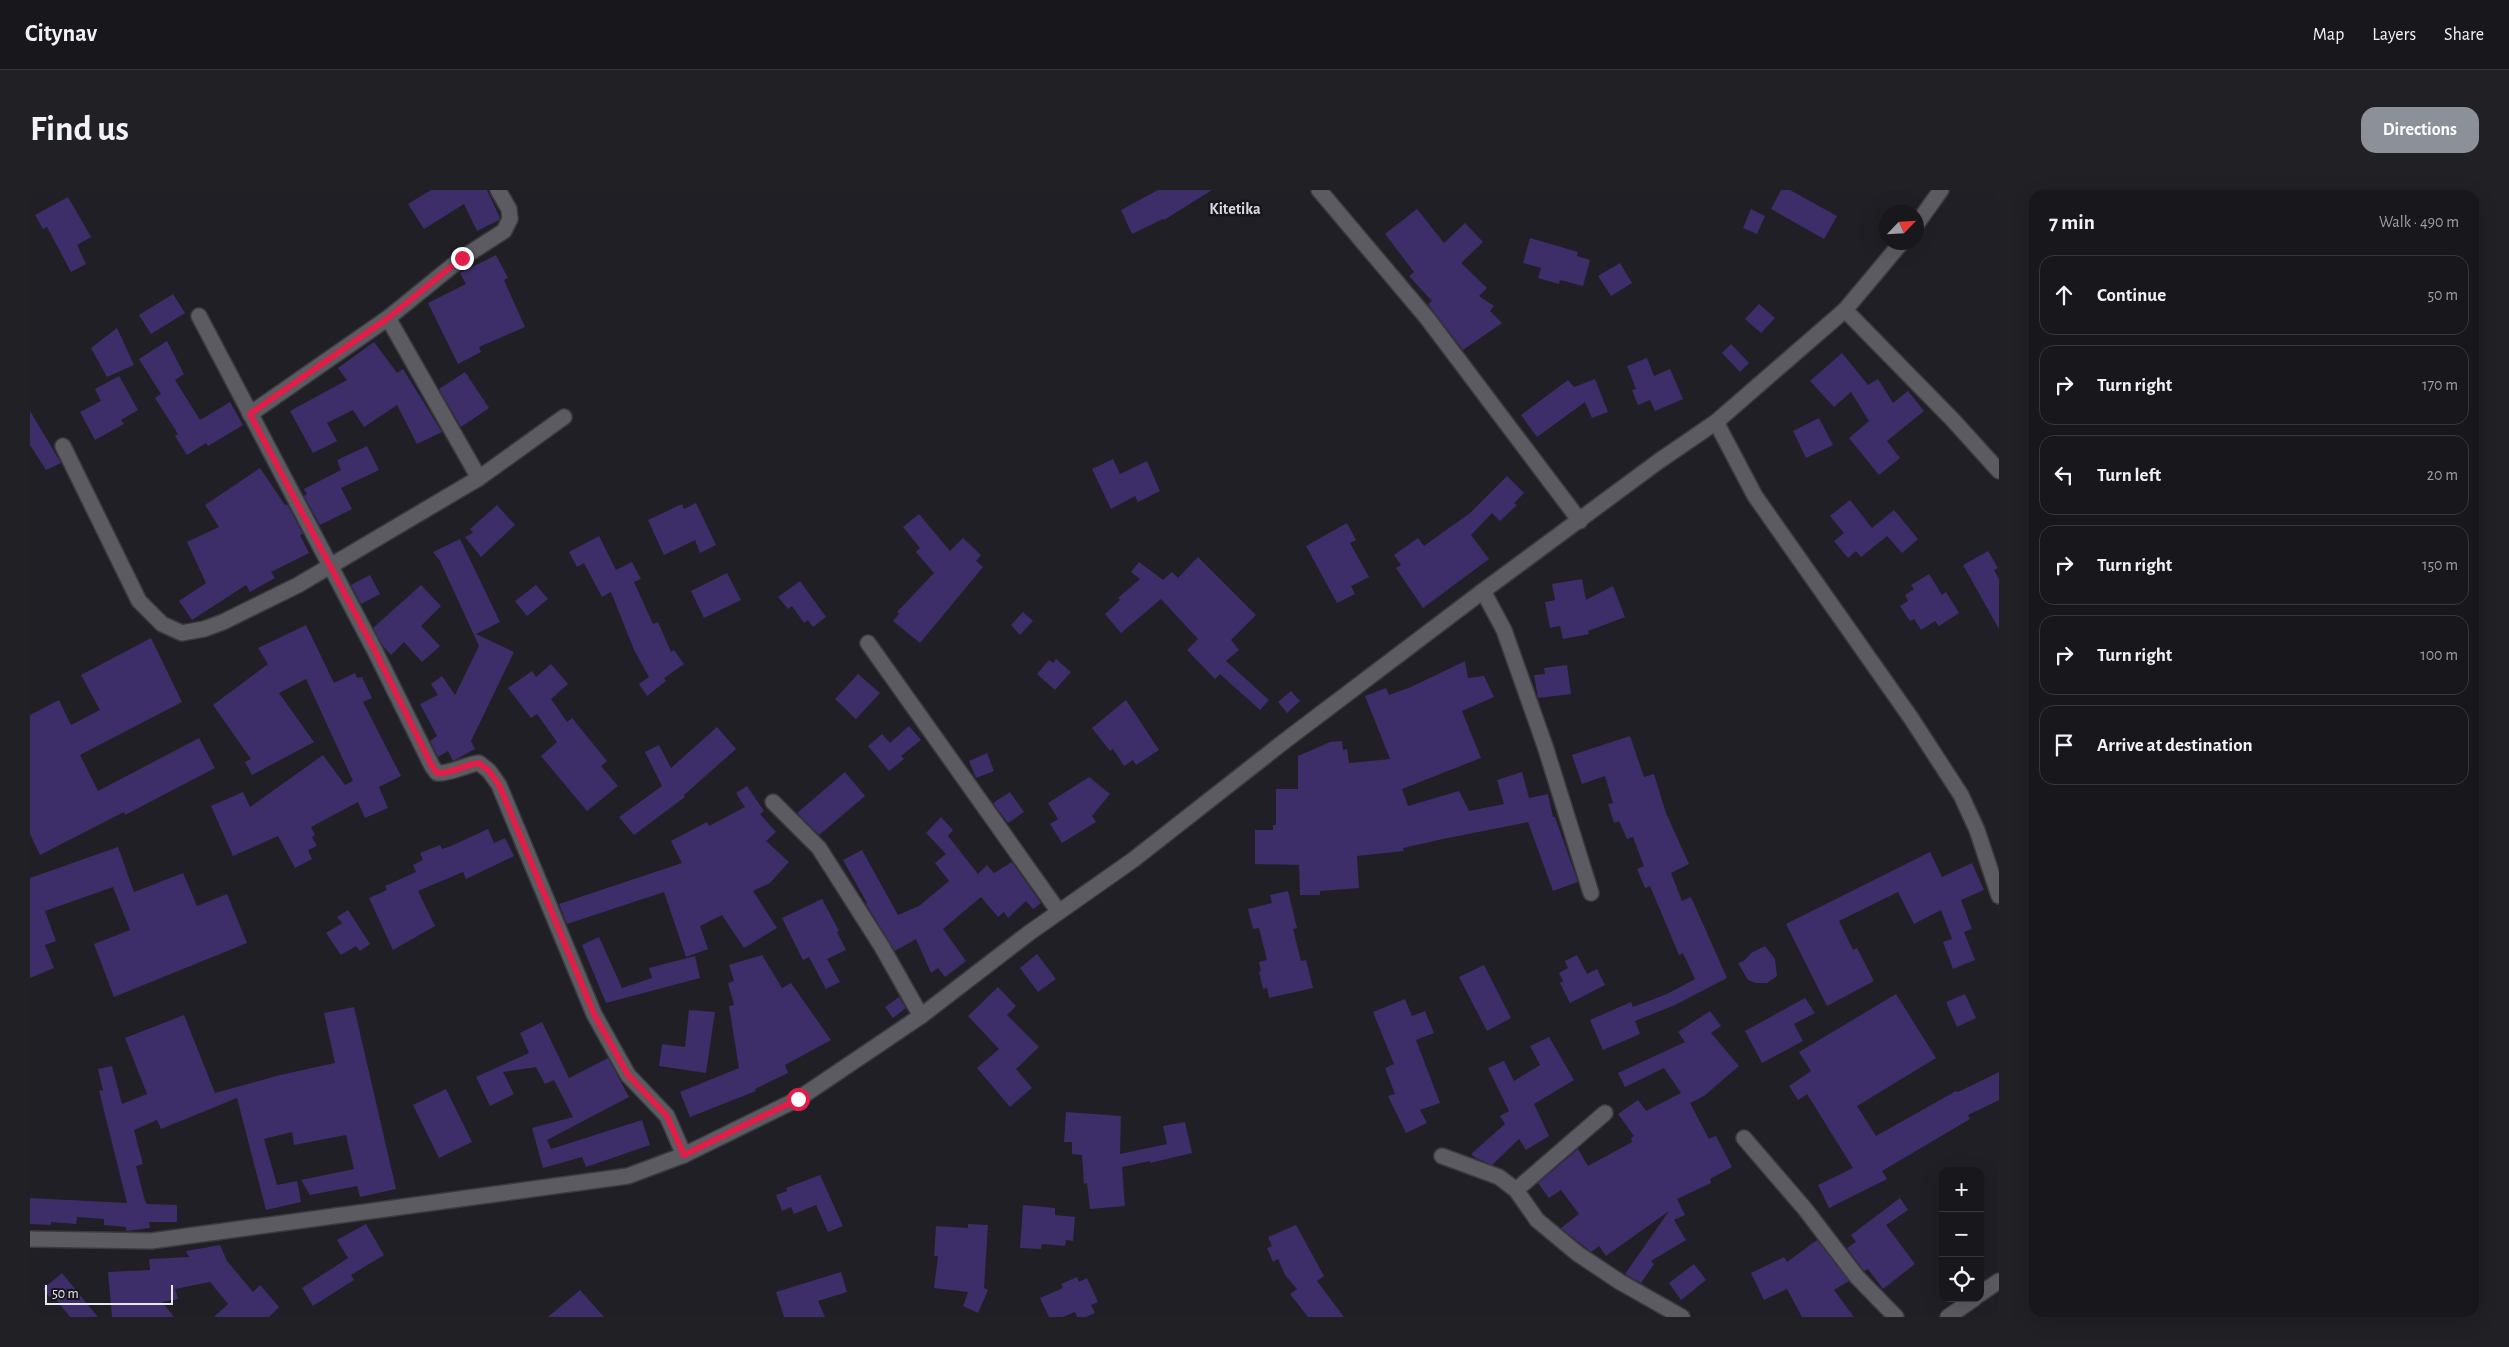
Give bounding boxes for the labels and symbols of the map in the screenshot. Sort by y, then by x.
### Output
district label: Kitetika [1209,201,1261,217]
north arrow [1879,205,1924,250]
route end [451,247,474,270]
route start [787,1088,810,1111]
scale bar [45,1282,172,1305]

